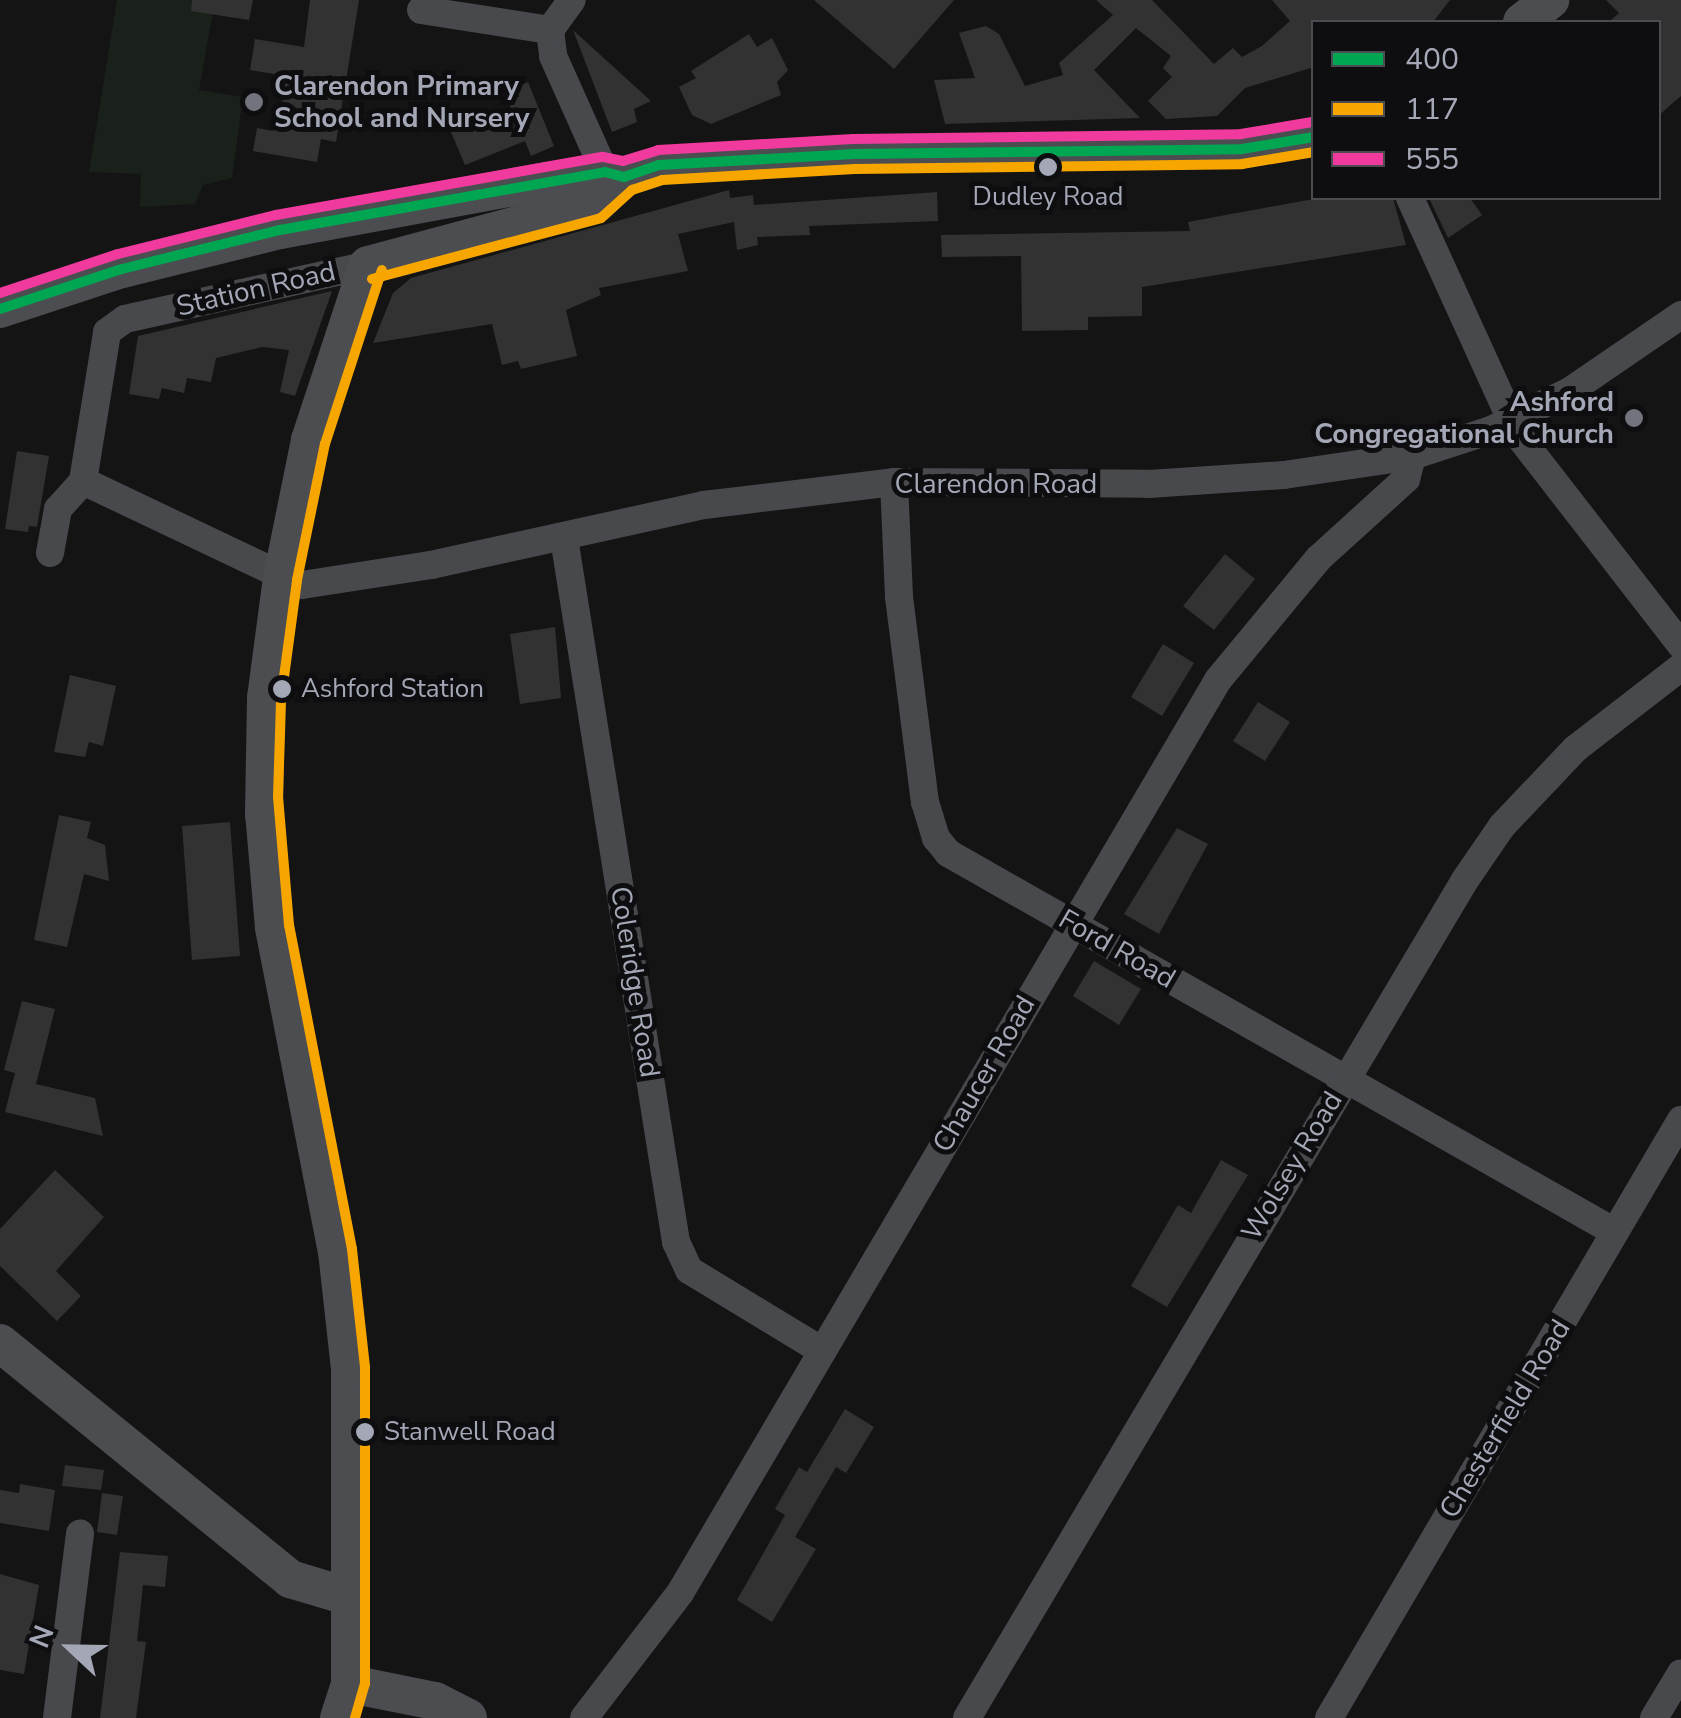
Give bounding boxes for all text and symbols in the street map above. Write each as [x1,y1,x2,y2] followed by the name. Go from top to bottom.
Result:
[1311,20,1661,200] legend
[1405,39,1459,80] text: 400
[274,69,529,135] place label: Clarendon Primary School and Nursery
[1405,89,1459,130] text: 117
[243,91,265,113] marker: Clarendon Primary School and Nursery
[1405,139,1459,180] text: 555
[1038,157,1058,177] marker: Dudley Road
[973,181,1123,213] place label: Dudley Road
[173,254,339,324] street label: Station Road
[1314,385,1614,451] place label: Ashford Congregational Church
[1623,407,1645,429] marker: Ashford Congregational Church
[895,467,1097,501] street label: Clarendon Road
[301,673,484,705] place label: Ashford Station
[272,679,292,699] marker: Ashford Station
[603,884,667,1080] street label: Coleridge Road
[1053,902,1181,996] street label: Ford Road
[926,990,1042,1158] street label: Chaucer Road
[1234,1085,1350,1247] street label: Wolsey Road
[1432,1314,1578,1524] street label: Chesterfield Road
[384,1416,556,1448] place label: Stanwell Road
[355,1422,375,1442] marker: Stanwell Road
[20,1598,120,1698] north arrow
[21,1620,64,1654] text: N

